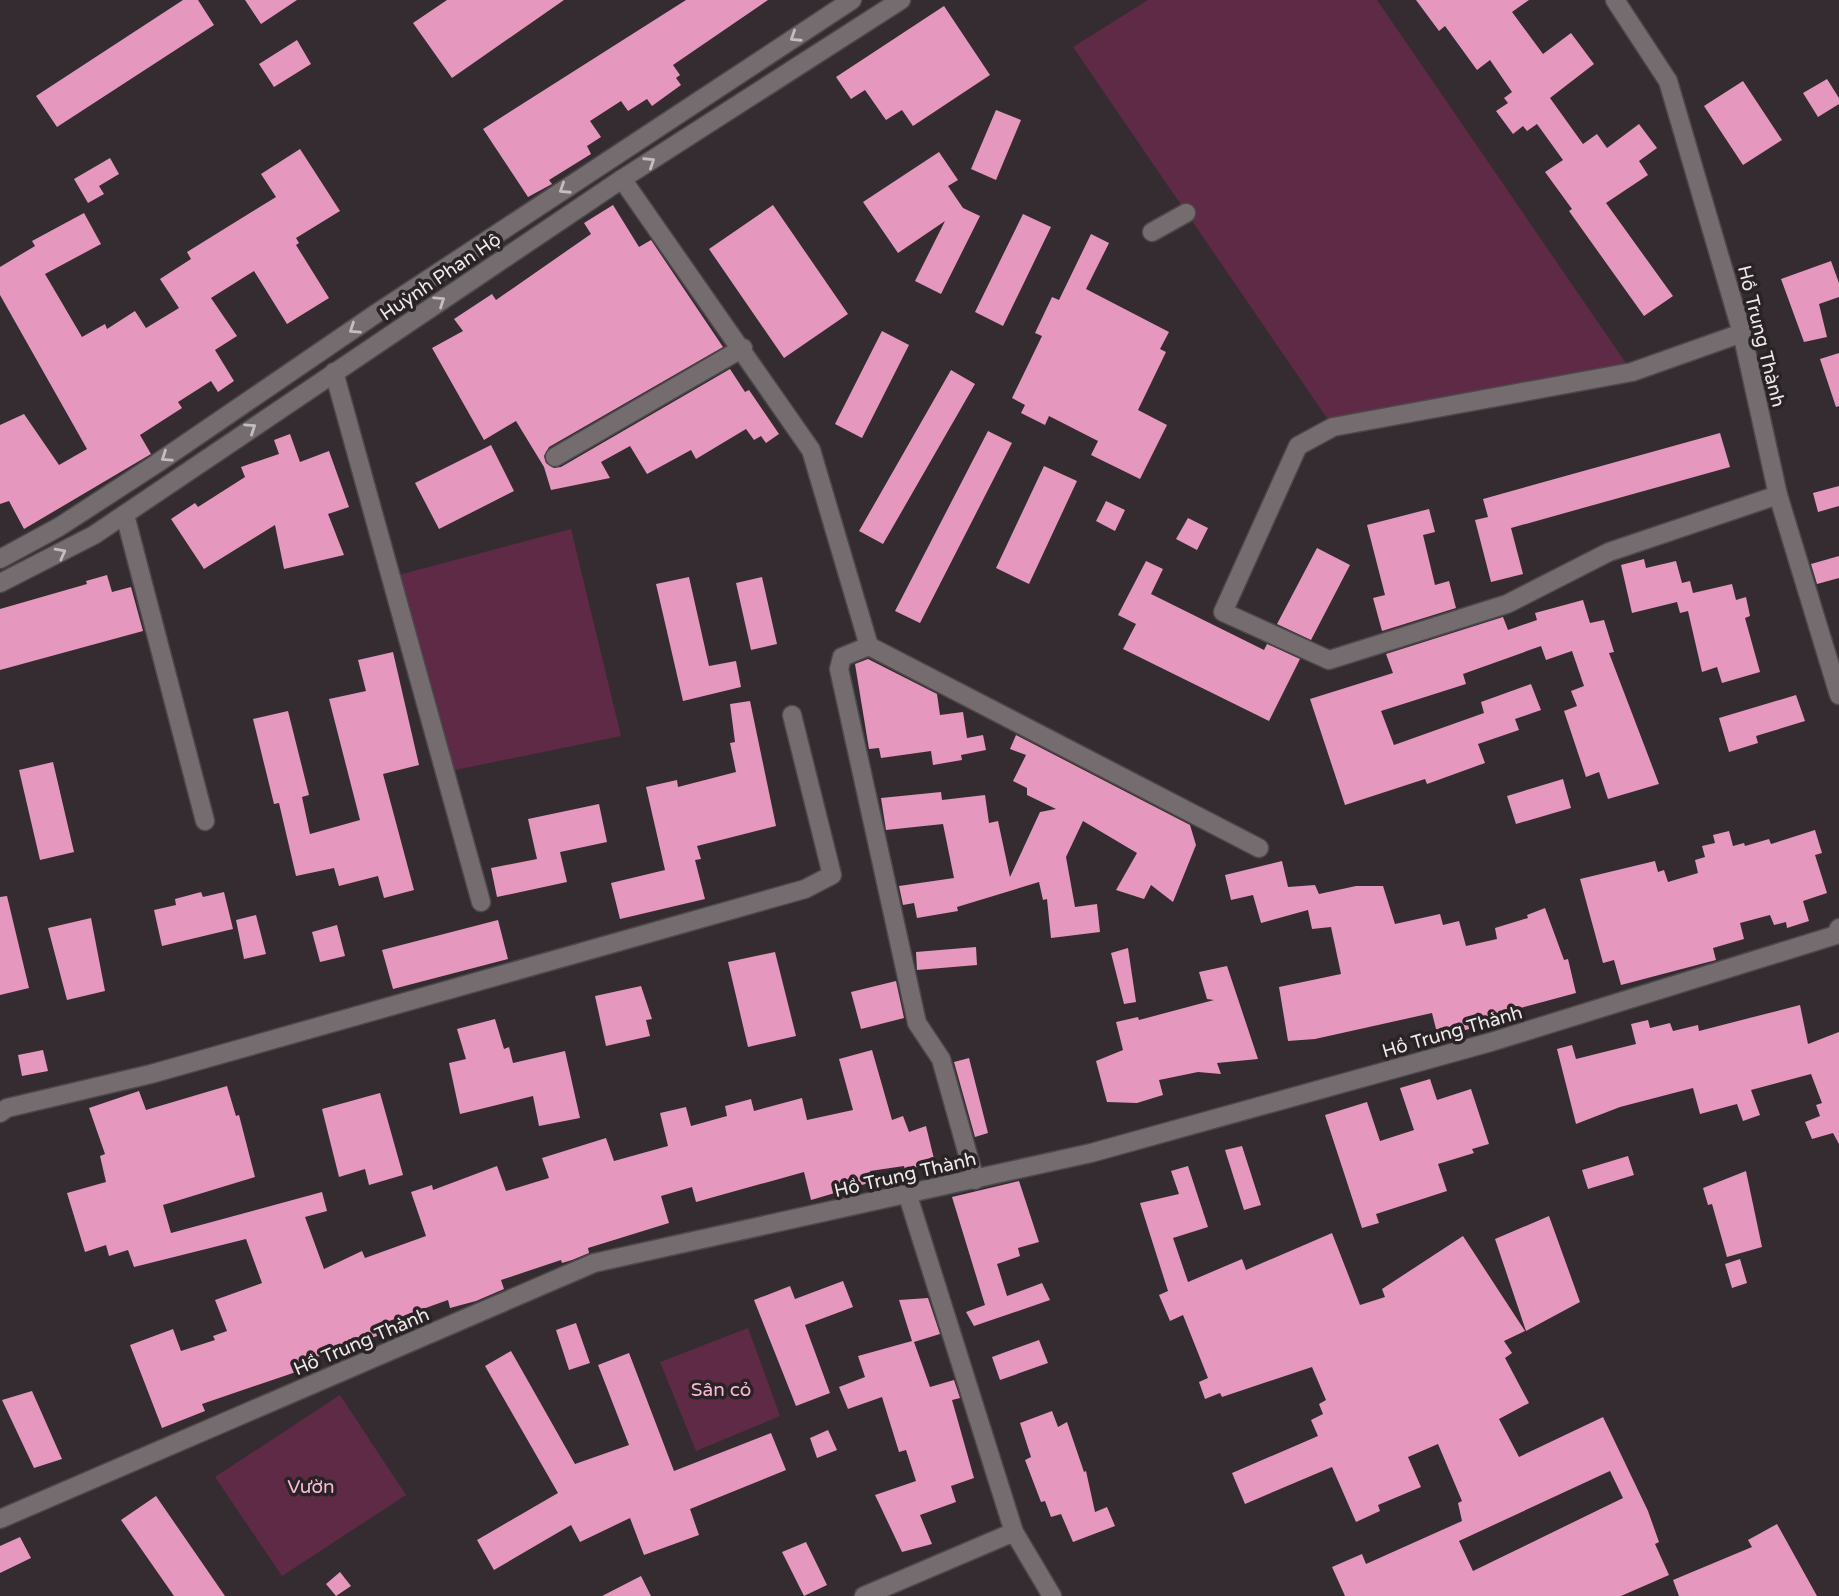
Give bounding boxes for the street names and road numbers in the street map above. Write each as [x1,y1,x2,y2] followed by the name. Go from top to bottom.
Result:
[376,228,505,325] street label: Huỳnh Phan Hộ
[1733,263,1789,409] street label: Hồ Trung Thành
[1379,1001,1525,1063] street label: Hồ Trung Thành
[832,1148,978,1202] street label: Hồ Trung Thành
[290,1303,433,1380] street label: Hồ Trung Thành

